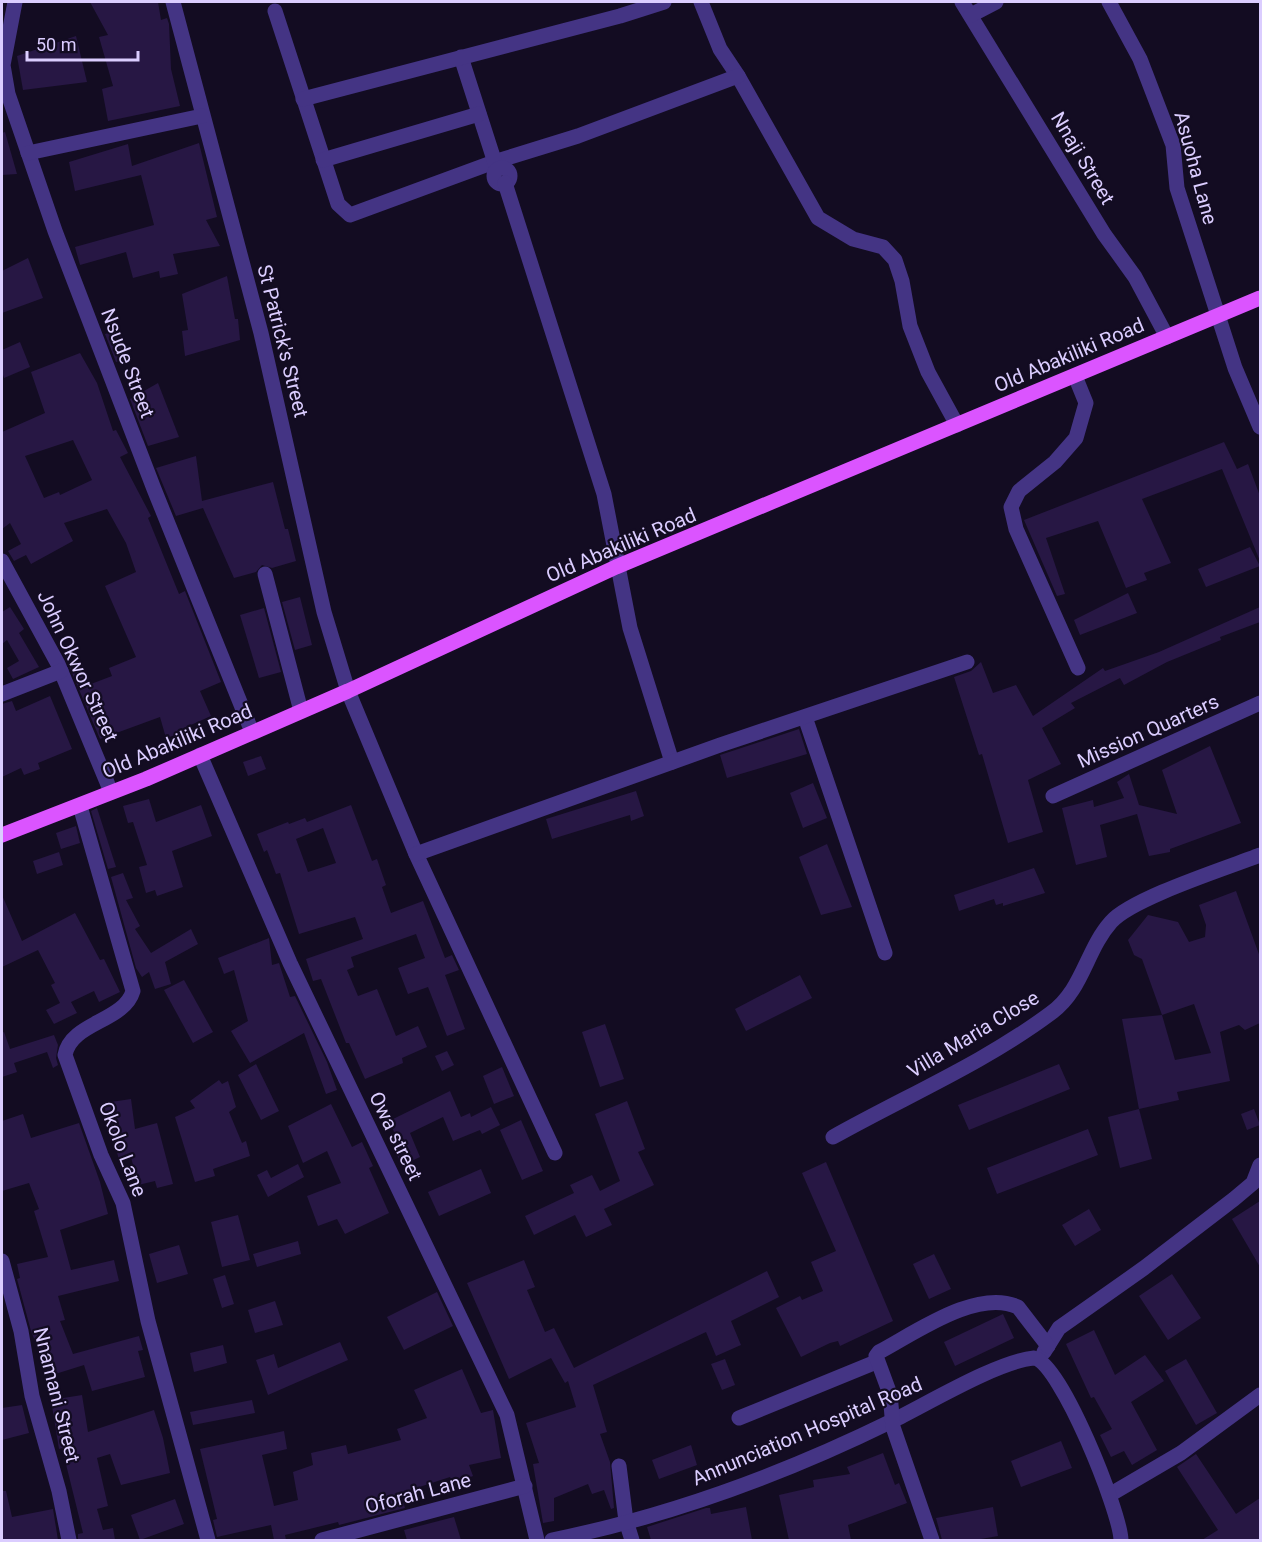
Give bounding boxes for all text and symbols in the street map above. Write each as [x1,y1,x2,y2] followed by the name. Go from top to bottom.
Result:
[27,24,138,62] scale bar
[36,34,76,55] text: 50 m
[1046,107,1120,209] street label: Nnaji Street
[1169,109,1223,227] street label: Asuoha Lane
[252,262,314,420] street label: St Patrick's Street
[96,305,160,421] street label: Nsude Street
[990,313,1148,397] street label: Old Abakiliki Road
[542,503,700,587] street label: Old Abakiliki Road
[32,586,124,746] street label: John Okwor Street
[1073,689,1223,773] street label: Mission Quarters
[98,699,256,783] street label: Old Abakiliki Road
[903,985,1043,1083] street label: Villa Maria Close
[364,1088,428,1184] street label: Owa street
[94,1098,152,1200] street label: Okolo Lane
[29,1325,85,1465] street label: Nnamani Street
[688,1372,926,1490] street label: Annunciation Hospital Road
[362,1467,474,1519] street label: Oforah Lane

